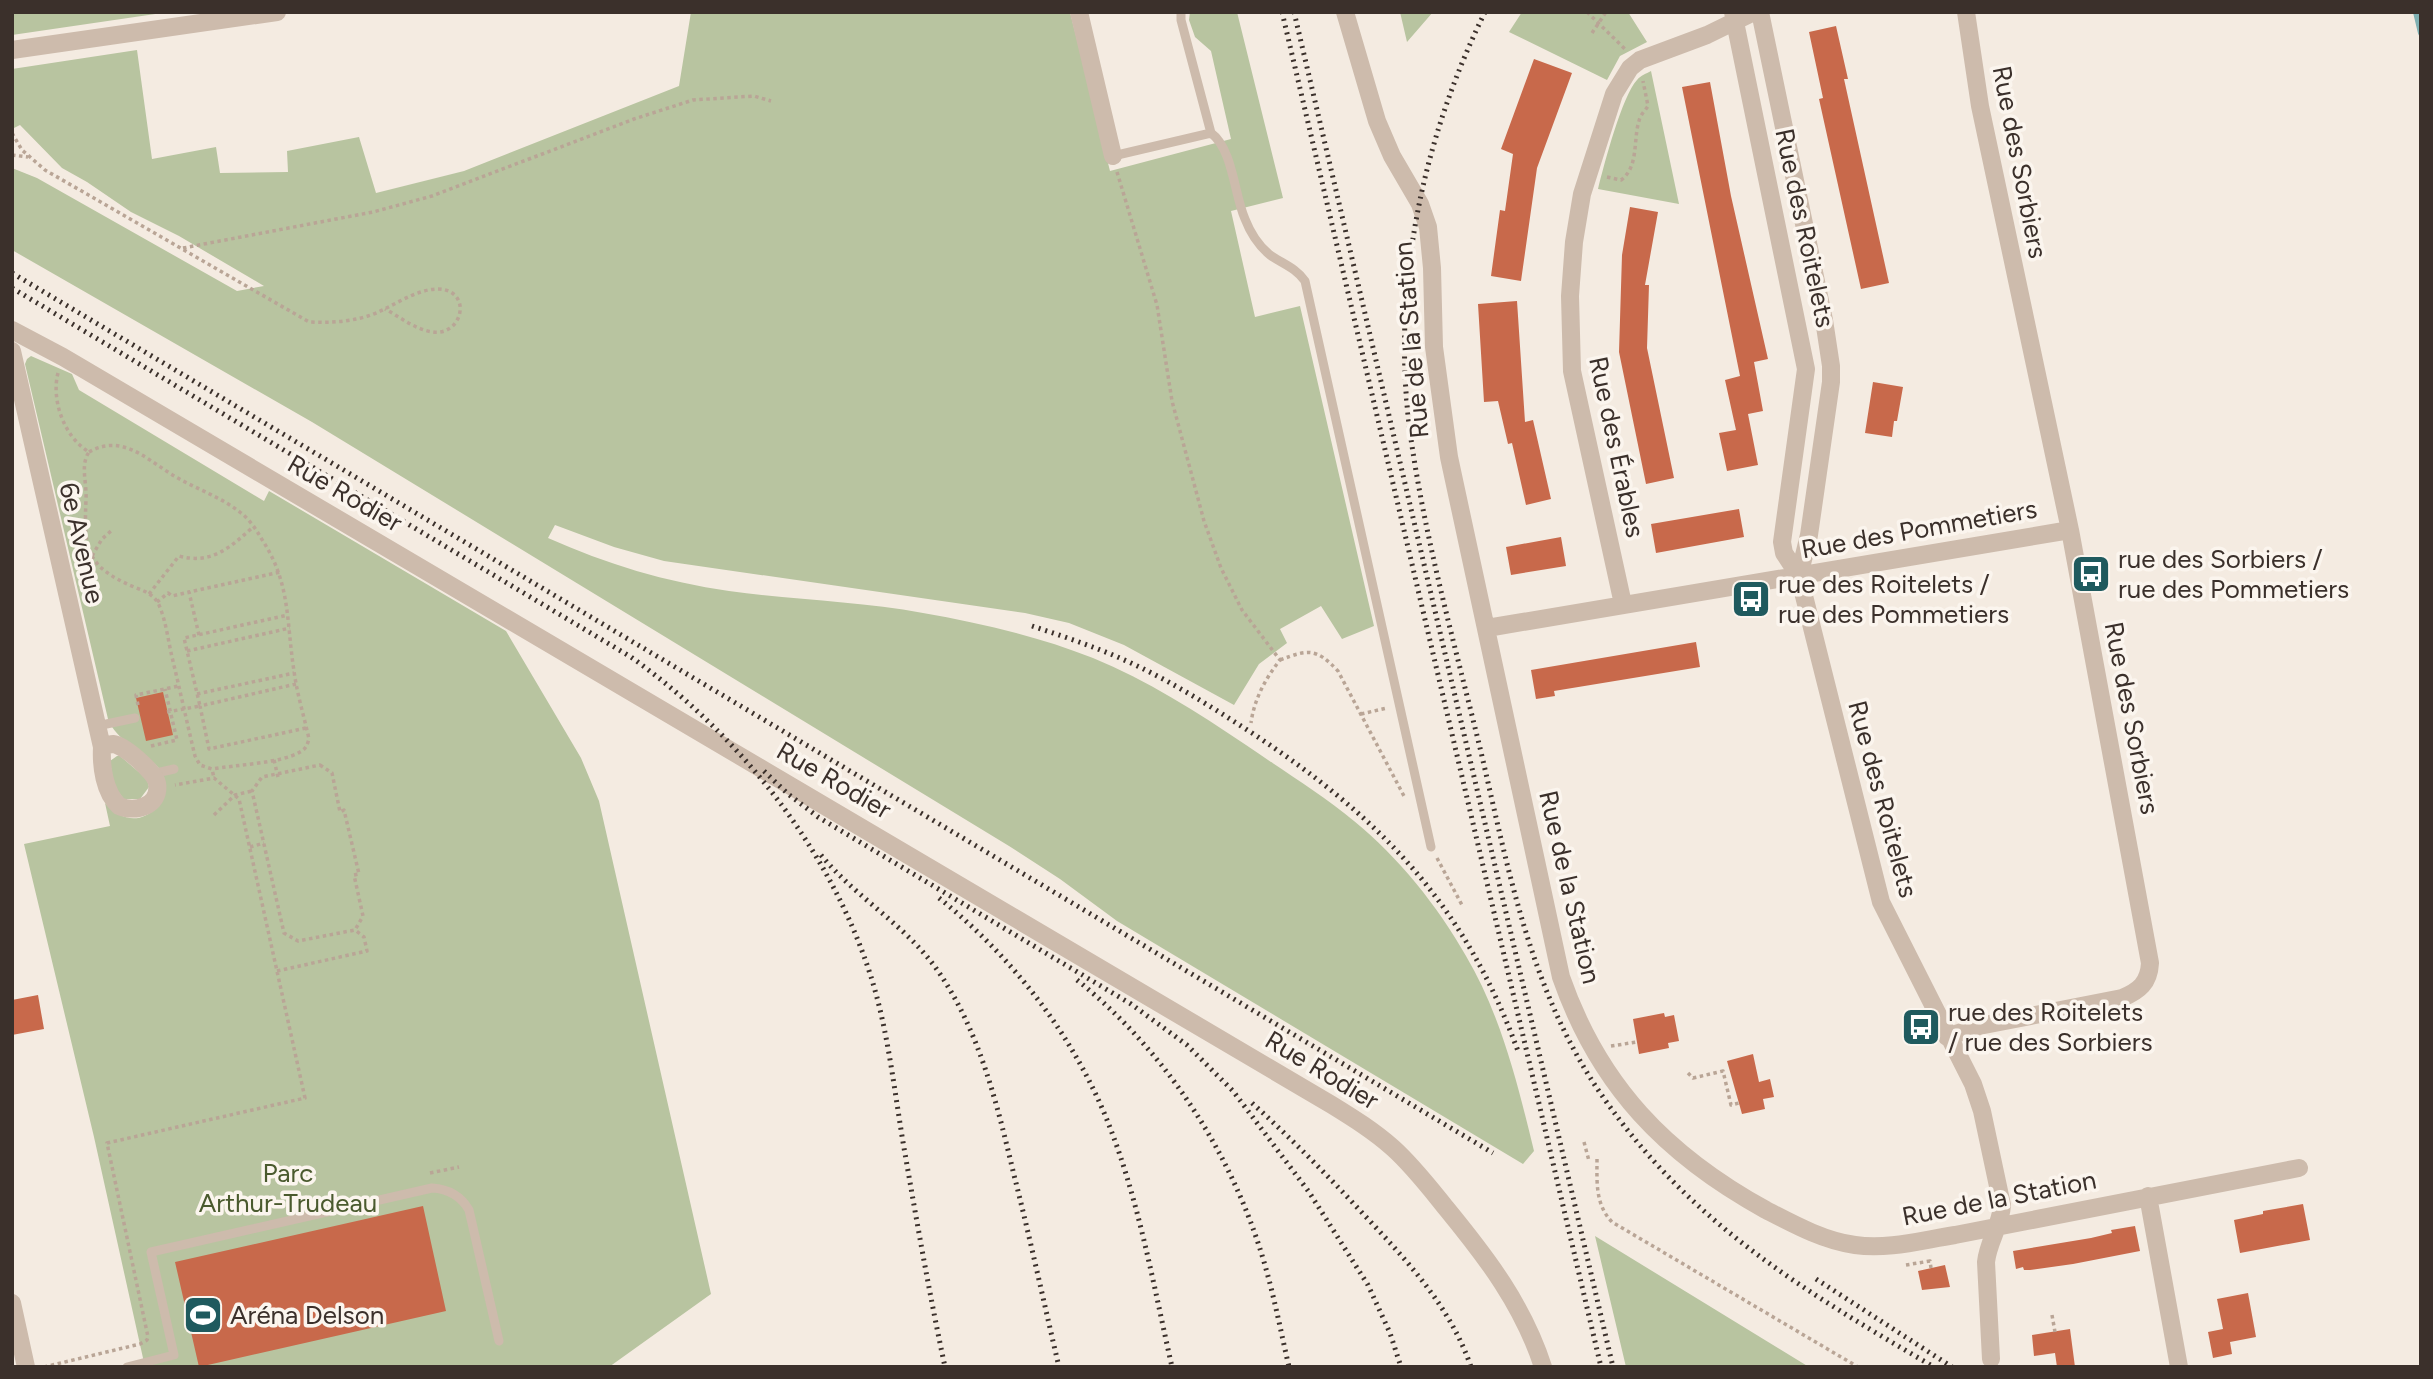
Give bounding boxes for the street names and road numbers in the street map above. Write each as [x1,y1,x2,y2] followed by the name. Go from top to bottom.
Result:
[1986,63,2054,261] street label: Rue des Sorbiers
[1768,126,1842,330] street label: Rue des Roitelets
[1386,240,1436,440] street label: Rue de la Station
[1582,354,1652,540] street label: Rue des Érables
[282,447,408,539] street label: Rue Rodier
[53,479,111,607] street label: 6e Avenue
[1799,493,2039,565] street label: Rue des Pommetiers
[2098,619,2166,817] street label: Rue des Sorbiers
[1841,697,1925,901] street label: Rue des Roitelets
[771,734,897,826] street label: Rue Rodier
[1532,787,1608,987] street label: Rue de la Station
[1259,1024,1385,1117] street label: Rue Rodier
[1899,1163,2099,1233] street label: Rue de la Station

